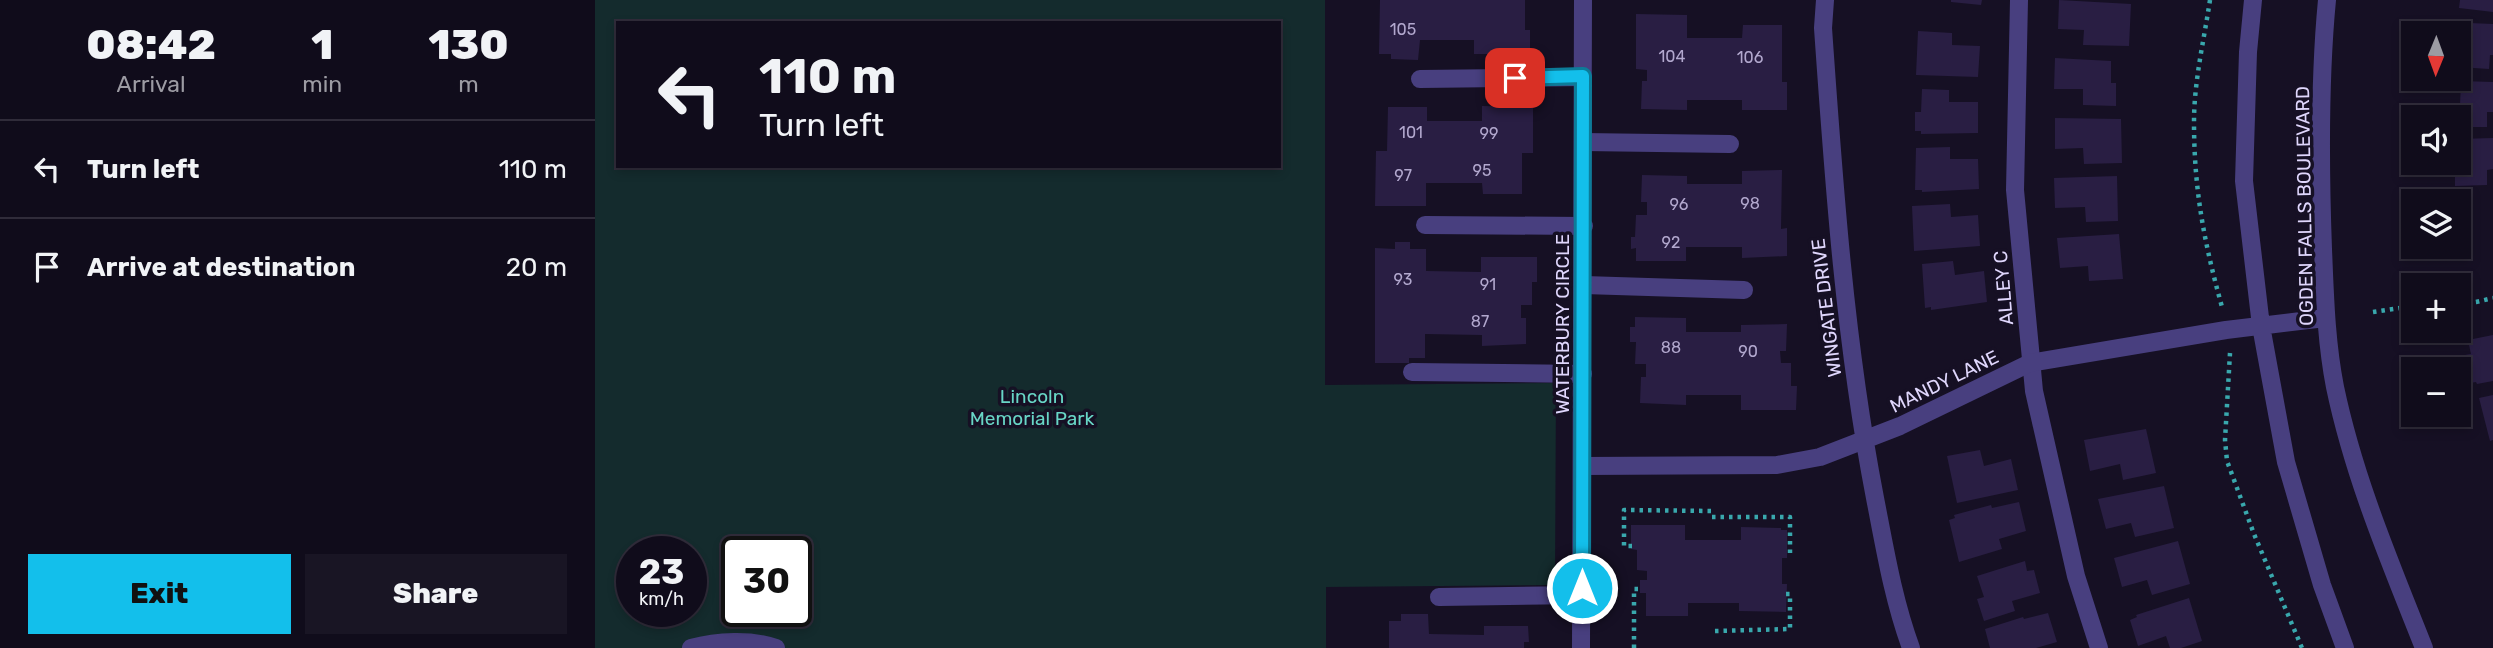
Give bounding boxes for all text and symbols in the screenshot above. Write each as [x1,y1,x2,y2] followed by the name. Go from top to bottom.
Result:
[86,20,216,70] text: 08:42
[311,20,333,70] text: 1
[428,20,509,70] text: 130
[1390,20,1416,39] house number: 105
[2401,21,2471,91] north arrow
[2401,21,2471,427] map controls
[759,47,896,105] text: 110 m
[1659,47,1686,66] house number: 104
[1485,48,1545,108] pin
[1737,48,1764,67] house number: 106
[644,49,735,140] icon: left
[1496,59,1534,97] icon: arrive
[117,70,186,98] text: Arrival
[302,70,342,98] text: min
[458,70,479,98] text: m
[2291,86,2318,326] street label: OGDEN FALLS BOULEVARD
[2401,105,2471,175] button: sound
[759,106,884,144] text: Turn left
[1399,123,1423,142] house number: 101
[1480,124,1498,143] house number: 99
[28,150,66,188] icon: left
[87,154,199,185] text: Turn left
[499,154,567,185] text: 110 m
[1473,161,1492,180] house number: 95
[1394,166,1412,185] house number: 97
[2401,189,2471,259] button: layers
[1740,194,1760,213] house number: 98
[1670,195,1689,214] house number: 96
[1662,233,1680,252] house number: 92
[1551,234,1574,414] street label: WATERBURY CIRCLE
[1807,237,1846,379] street label: WINGATE DRIVE
[28,248,66,286] icon: arrive
[1989,250,2018,326] street label: ALLEY C
[87,252,355,283] text: Arrive at destination
[506,252,567,283] text: 20 m
[1394,270,1412,289] house number: 93
[2401,273,2471,343] button: +
[1480,275,1496,294] house number: 91
[1471,312,1489,331] house number: 87
[1661,338,1681,357] house number: 88
[1738,342,1758,361] house number: 90
[1886,345,2002,418] street label: MANDY LANE
[2401,357,2471,427] button: −
[970,385,1095,430] park label: Lincoln Memorial Park
[721,536,812,627] speed limit sign: 30
[639,551,684,593] text: 23
[1545,551,1619,625] position arrow
[28,554,291,634] button: Exit
[305,554,567,634] button: Share
[639,588,684,610] text: km/h

